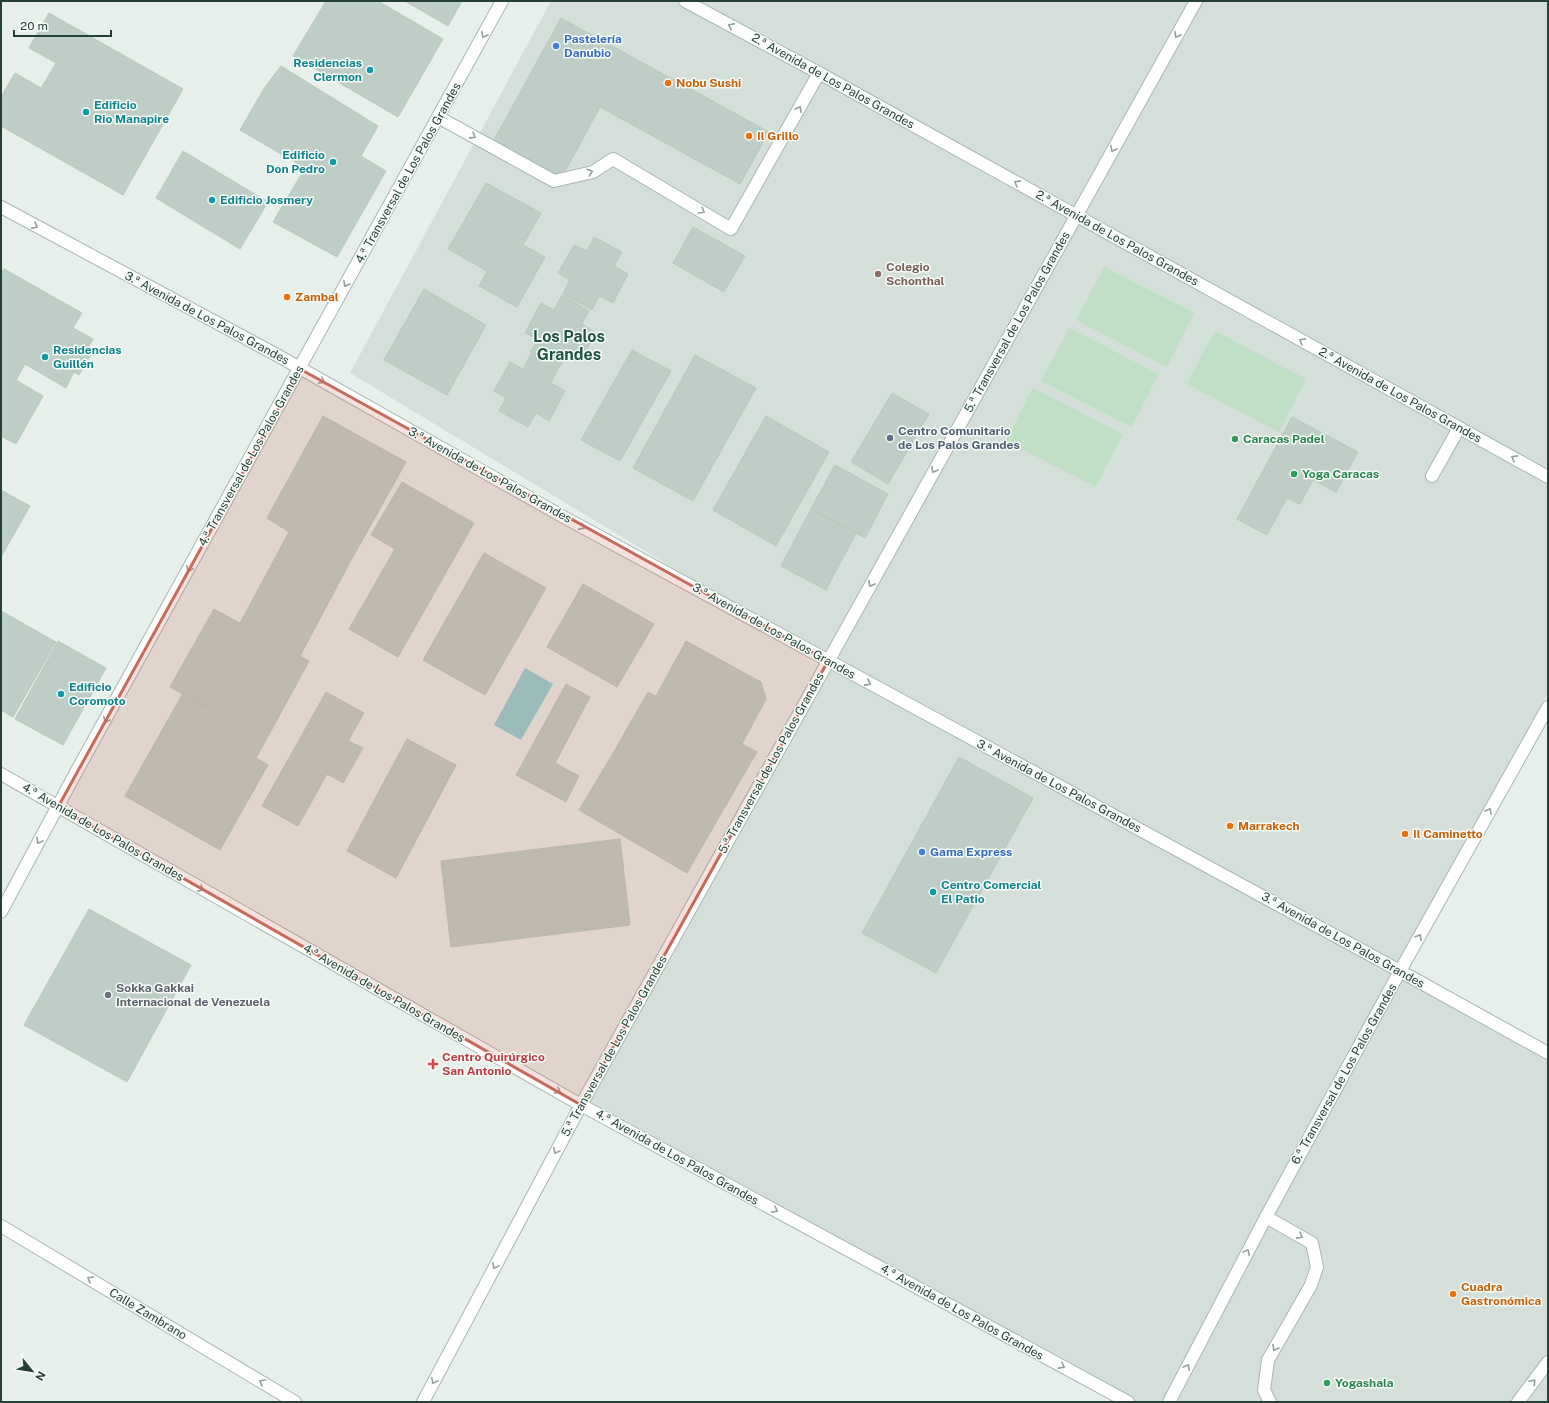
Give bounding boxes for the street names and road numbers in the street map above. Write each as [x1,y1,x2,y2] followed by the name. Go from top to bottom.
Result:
[749,30,917,132] street label: 2.ª Avenida de Los Palos Grandes
[352,80,464,266] street label: 4.ª Transversal de Los Palos Grandes
[1033,187,1201,289] street label: 2.ª Avenida de Los Palos Grandes
[961,229,1073,415] street label: 5.ª Transversal de Los Palos Grandes
[122,269,292,367] street label: 3.ª Avenida de Los Palos Grandes
[1316,344,1484,446] street label: 2.ª Avenida de Los Palos Grandes
[195,363,307,549] street label: 4.ª Transversal de Los Palos Grandes
[406,424,574,526] street label: 3.ª Avenida de Los Palos Grandes
[690,580,858,682] street label: 3.ª Avenida de Los Palos Grandes
[715,670,827,856] street label: 5.ª Transversal de Los Palos Grandes
[974,737,1144,835] street label: 3.ª Avenida de Los Palos Grandes
[20,780,186,884] street label: 4.ª Avenida de Los Palos Grandes
[1259,889,1427,991] street label: 3.ª Avenida de Los Palos Grandes
[301,941,467,1045] street label: 4.ª Avenida de Los Palos Grandes
[558,953,670,1139] street label: 5.ª Transversal de Los Palos Grandes
[1288,981,1400,1167] street label: 6.ª Transversal de Los Palos Grandes
[593,1106,761,1208] street label: 4.ª Avenida de Los Palos Grandes
[878,1261,1046,1363] street label: 4.ª Avenida de Los Palos Grandes
[107,1285,189,1343] street label: Calle Zambrano

